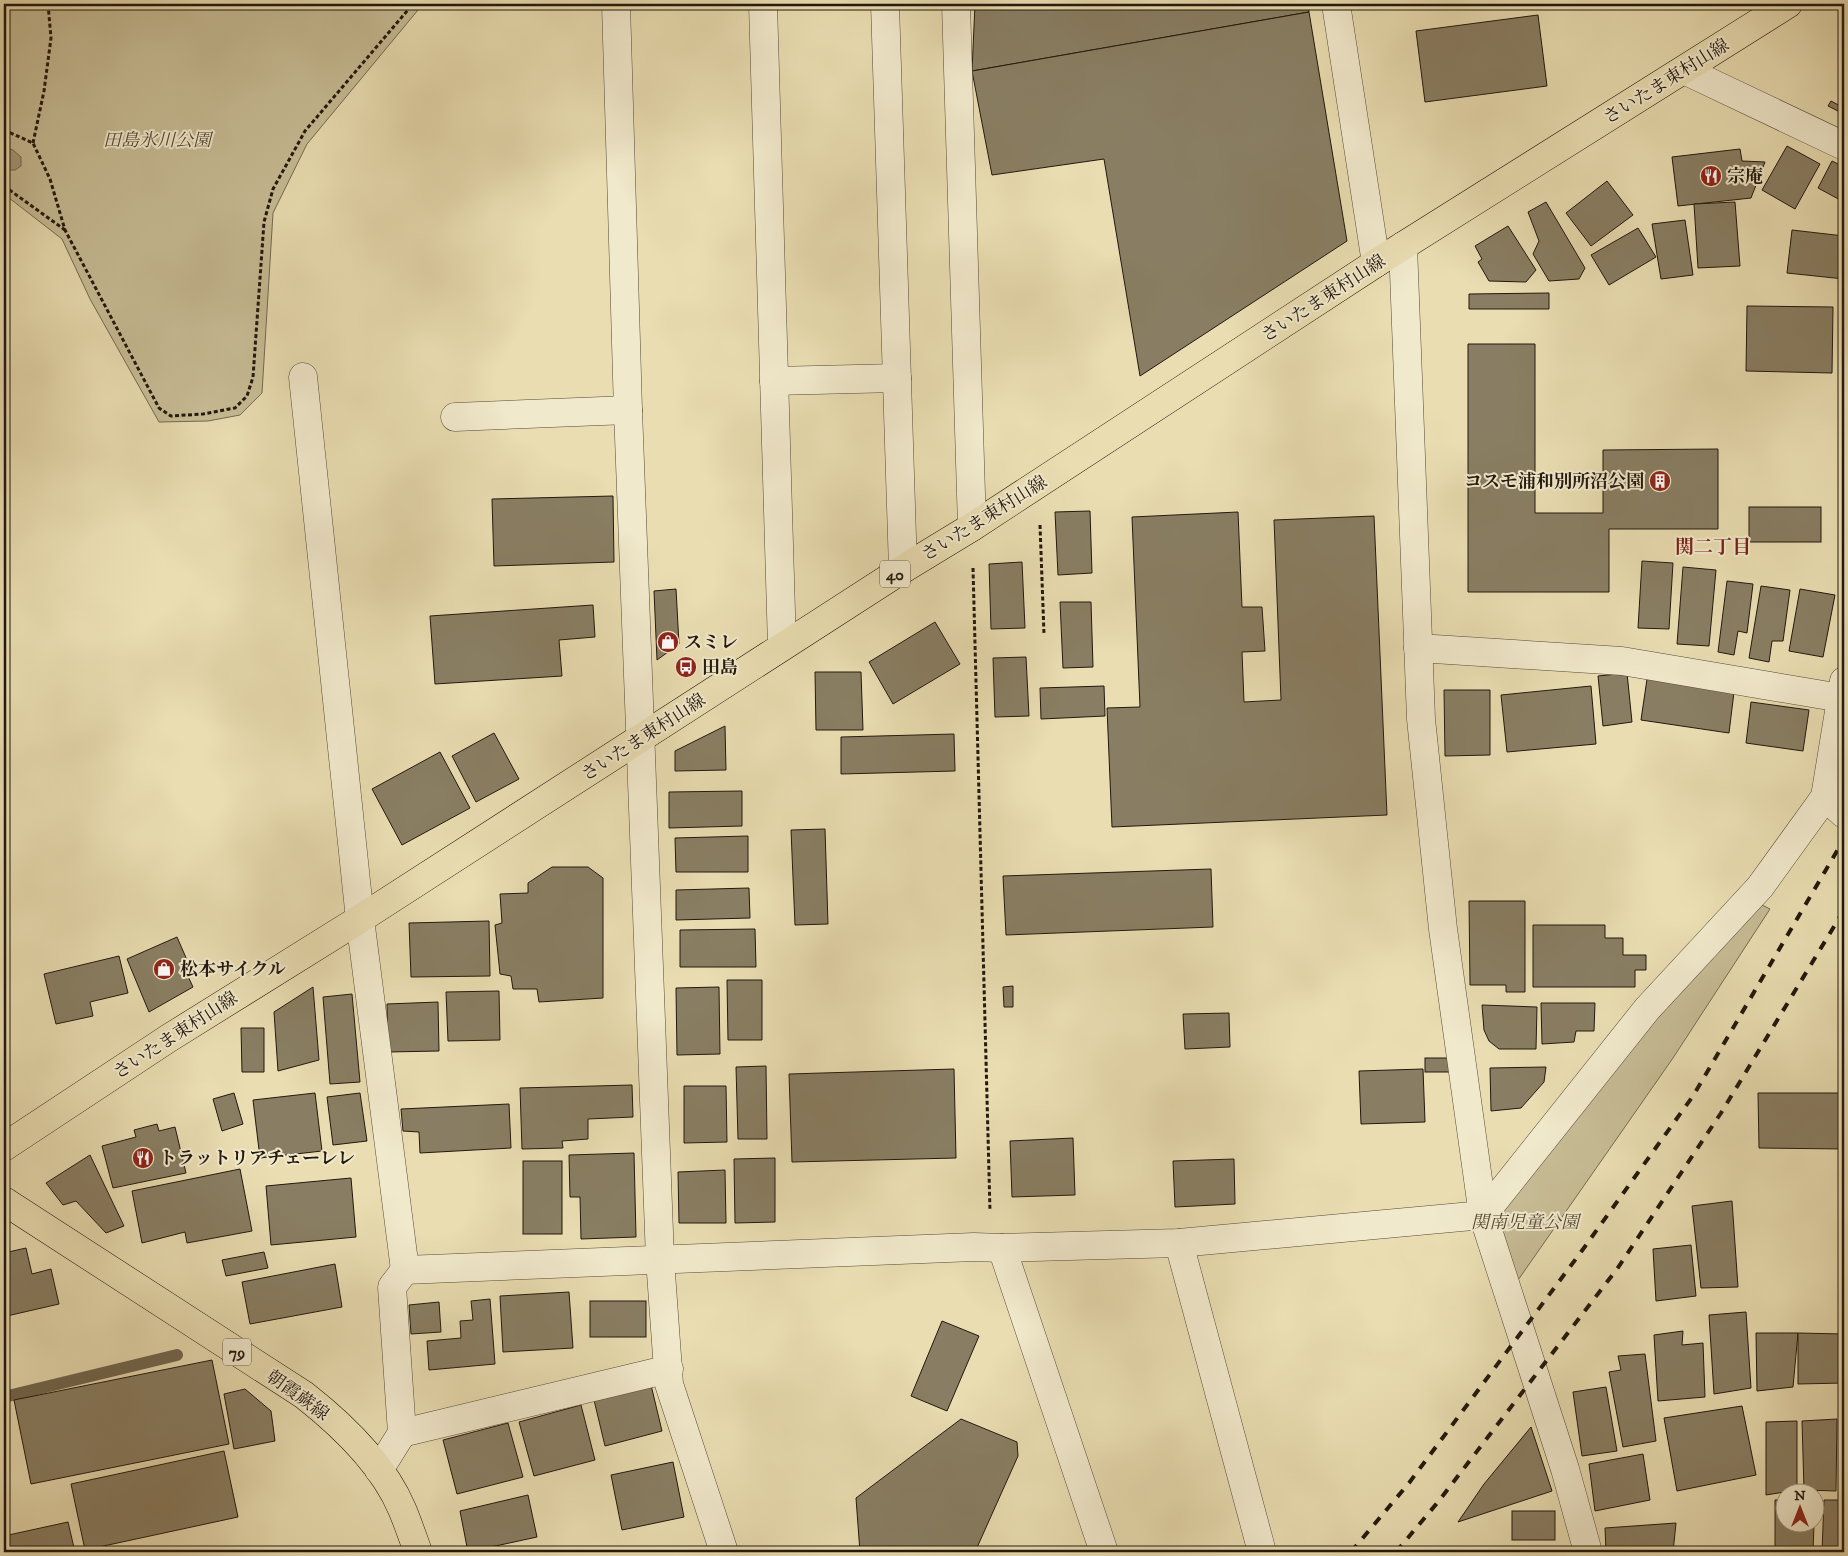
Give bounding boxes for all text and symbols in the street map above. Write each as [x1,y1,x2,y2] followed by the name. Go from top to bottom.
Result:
[1600,34,1733,129] street label: さいたま東村山線
[103,130,214,152] park label: 田島氷川公園
[1699,164,1723,188] restaurant icon: 宗庵
[1727,166,1763,188] place label: 宗庵
[1257,250,1390,347] street label: さいたま東村山線
[1648,469,1672,493] building icon: コスモ浦和別所沼公園
[918,471,1051,566] street label: さいたま東村山線
[1464,471,1644,493] place label: コスモ浦和別所沼公園
[1675,536,1751,559] district label: 関二丁目
[880,560,910,588] road number: 40
[656,630,680,654] shop icon: スミレ
[684,632,738,654] place label: スミレ
[674,655,698,679] bus stop icon: 田島
[702,657,738,679] place label: 田島
[577,689,710,786] street label: さいたま東村山線
[152,957,176,981] shop icon: 松本サイクル
[180,959,286,981] place label: 松本サイクル
[109,987,242,1084] street label: さいたま東村山線
[131,1146,155,1170] restaurant icon: トラットリアチェーレレ
[159,1148,355,1170] place label: トラットリアチェーレレ
[1471,1212,1582,1234] park label: 関南児童公園
[223,1338,251,1365] road number: 79
[262,1366,333,1426] street label: 朝霞蕨線
[1776,1484,1826,1534] north arrow
[1794,1487,1806,1505] text: N

